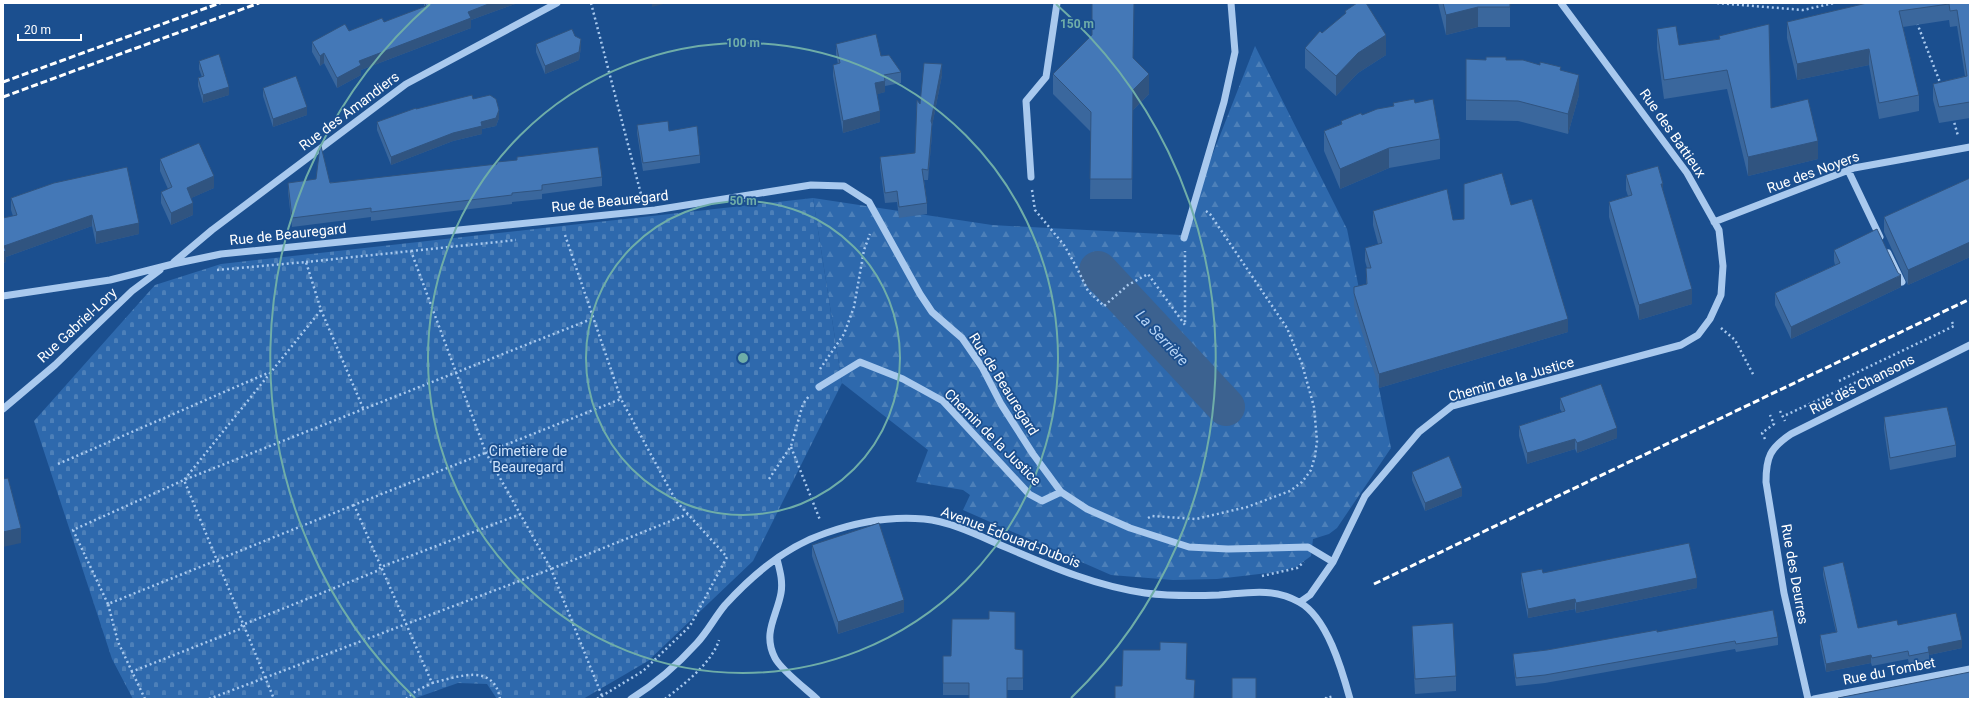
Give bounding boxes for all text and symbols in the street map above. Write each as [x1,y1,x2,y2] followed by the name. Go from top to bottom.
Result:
[18,16,81,42] scale bar
[1060,17,1094,31] text: 150 m
[24,23,51,37] text: 20 m
[726,36,760,50] text: 100 m
[296,68,402,154] street label: Rue des Amandiers
[1637,86,1709,180] street label: Rue des Battieux
[1765,148,1861,196] street label: Rue des Noyers
[551,187,669,215] street label: Rue de Beauregard
[729,194,757,208] text: 50 m
[229,220,347,248] street label: Rue de Beauregard
[34,284,120,366] street label: Rue Gabriel-Lory
[1132,306,1192,370] water label: La Serrière
[966,330,1042,438] street label: Rue de Beauregard
[736,351,750,365] centre of rings
[1807,351,1917,417] street label: Rue des Chansons
[1446,353,1576,405] street label: Chemin de la Justice
[941,385,1045,489] street label: Chemin de la Justice
[489,443,567,475] park label: Cimetière de Beauregard
[939,502,1083,571] street label: Avenue Édouard-Dubois
[1778,523,1812,625] street label: Rue des Deurres
[1841,654,1937,688] street label: Rue du Tombet

